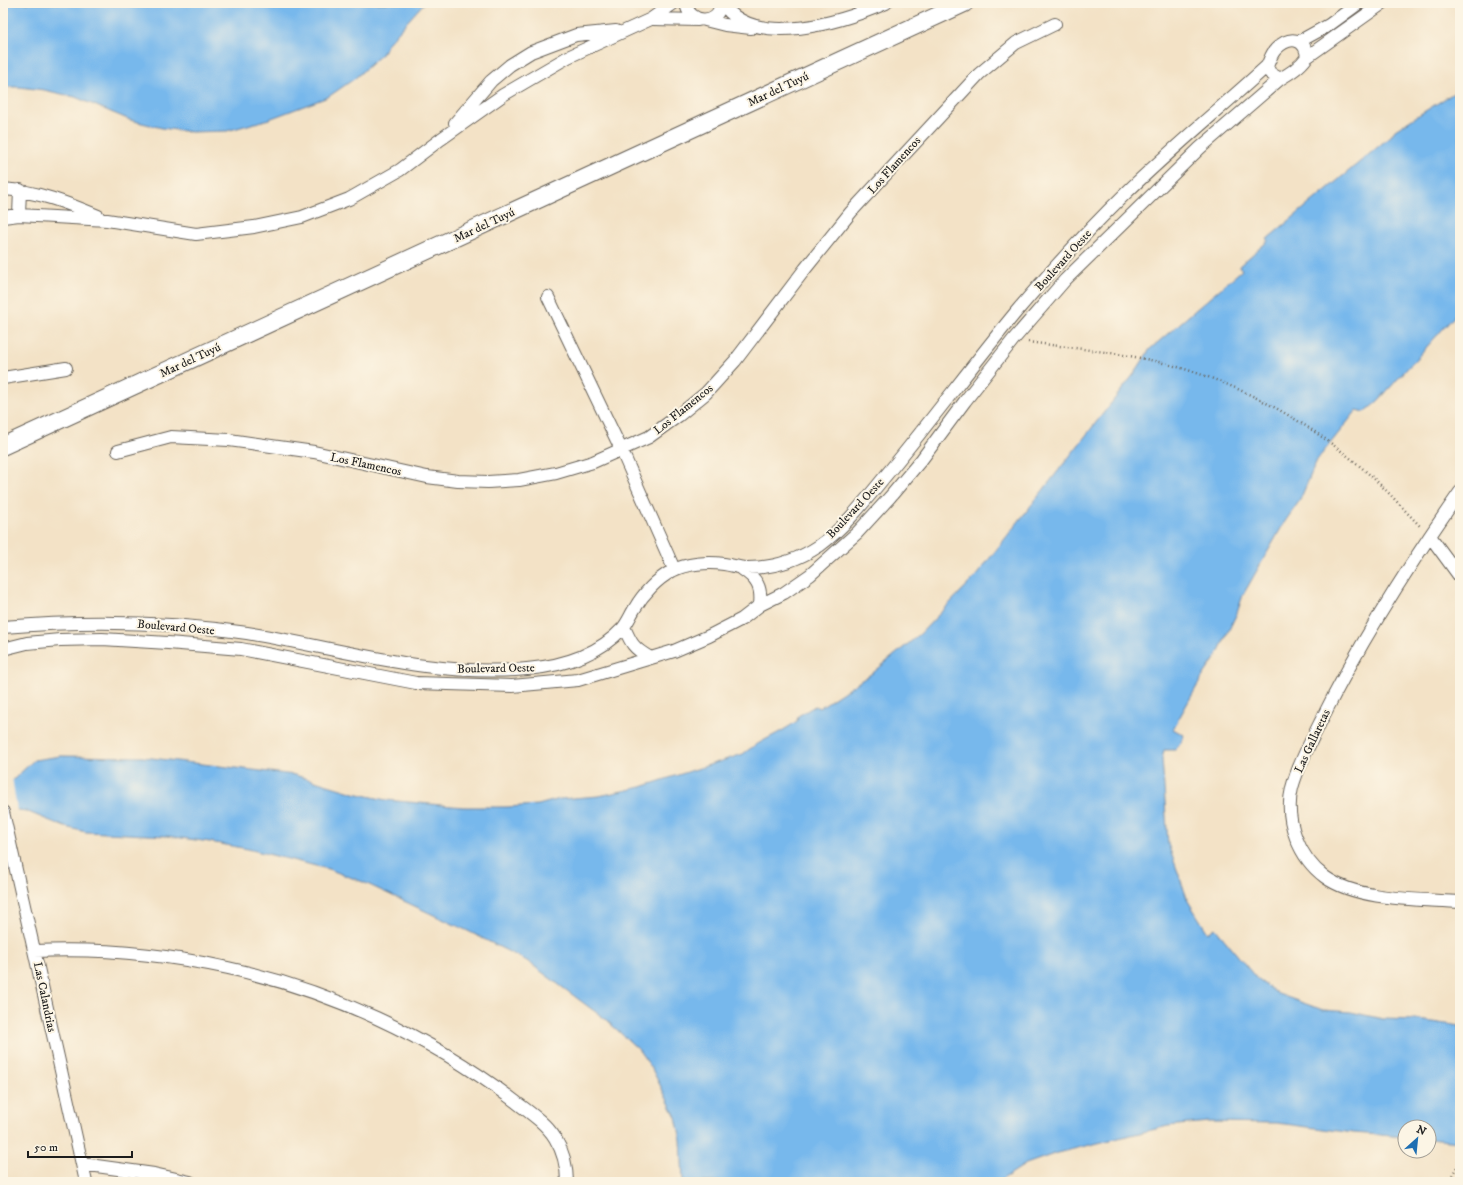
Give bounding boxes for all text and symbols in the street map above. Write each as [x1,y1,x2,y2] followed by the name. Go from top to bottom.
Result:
[745,69,811,110] street label: Mar del Tuyú
[865,133,924,197] street label: Los Flamencos
[451,205,517,246] street label: Mar del Tuyú
[1032,227,1095,294] street label: Boulevard Oeste
[157,340,223,381] street label: Mar del Tuyú
[650,381,716,438] street label: Los Flamencos
[329,450,403,479] street label: Los Flamencos
[823,475,887,542] street label: Boulevard Oeste
[137,617,215,638] street label: Boulevard Oeste
[457,660,535,677] street label: Boulevard Oeste
[1291,707,1334,775] street label: Las Gallaretas
[30,961,59,1033] street label: Las Calandrias
[1397,1119,1437,1159] north arrow
[1414,1123,1428,1139] text: N
[28,1133,132,1159] scale bar
[34,1140,58,1155] text: 50 m

